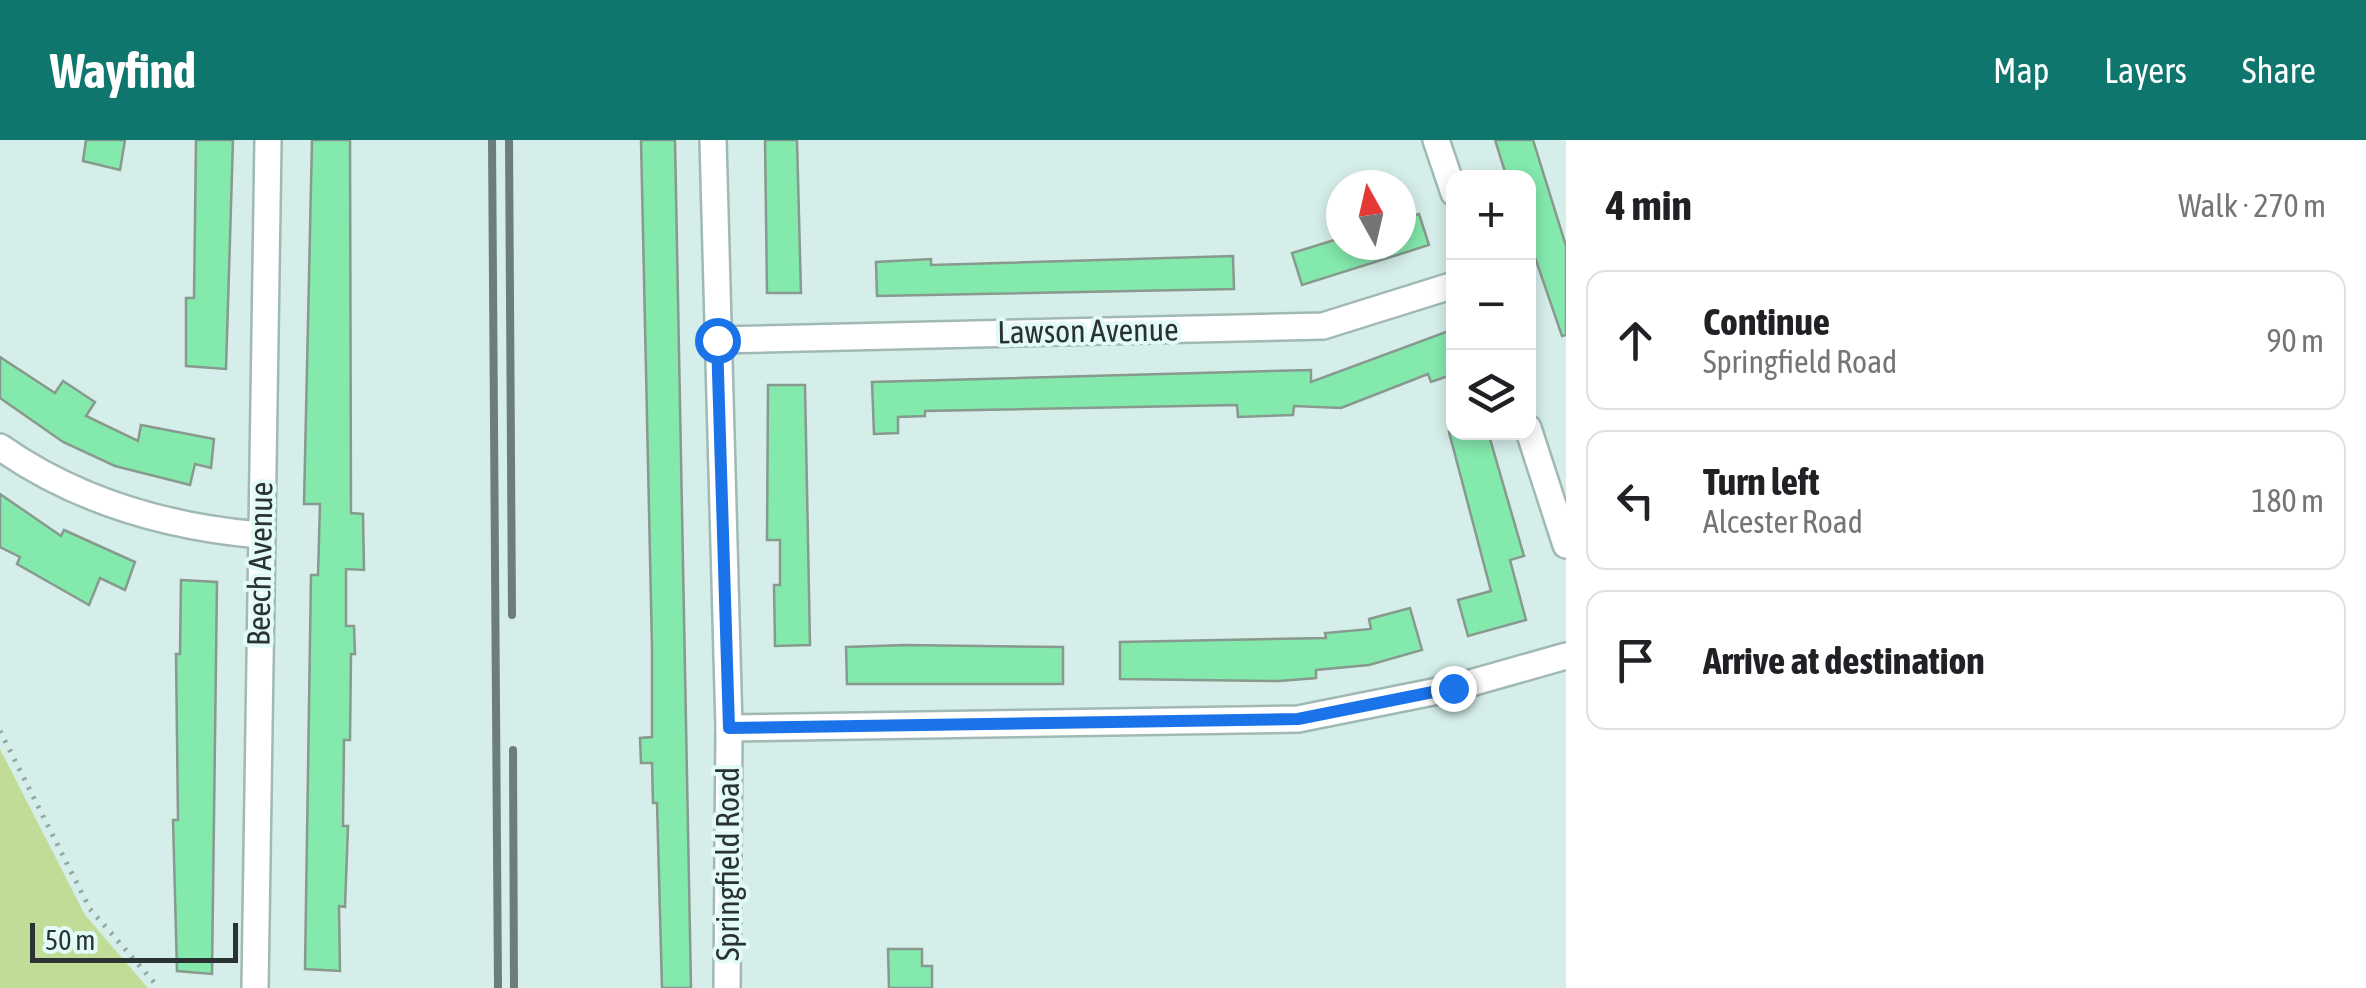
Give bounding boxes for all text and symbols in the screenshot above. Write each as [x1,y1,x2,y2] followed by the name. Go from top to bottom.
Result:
[50,43,196,98] text: Wayfind
[1993,50,2049,90] text: Map
[2104,50,2187,90] text: Layers
[2242,50,2316,90] text: Share
[1326,170,1416,260] north arrow
[1446,170,1536,440] map controls
[1446,170,1536,260] button: +
[1606,181,1692,229] text: 4 min
[2178,187,2326,224] text: Walk · 270 m
[1446,260,1536,350] button: −
[1703,300,1830,343] text: Continue
[997,310,1179,351] street label: Lawson Avenue
[1608,313,1663,368] icon: ahead
[695,318,741,364] route start
[2266,322,2324,359] text: 90 m
[1703,343,1897,380] text: Springfield Road
[1446,350,1536,440] button: layers
[1703,460,1819,503] text: Turn left
[1608,473,1663,528] icon: left
[240,482,279,646] street label: Beech Avenue
[2251,482,2324,519] text: 180 m
[1703,503,1863,540] text: Alcester Road
[1608,633,1663,688] icon: arrive
[1703,639,1985,682] text: Arrive at destination
[1431,666,1477,712] route end
[709,767,746,961] street label: Springfield Road
[30,918,238,962] scale bar
[45,924,95,956] text: 50 m

